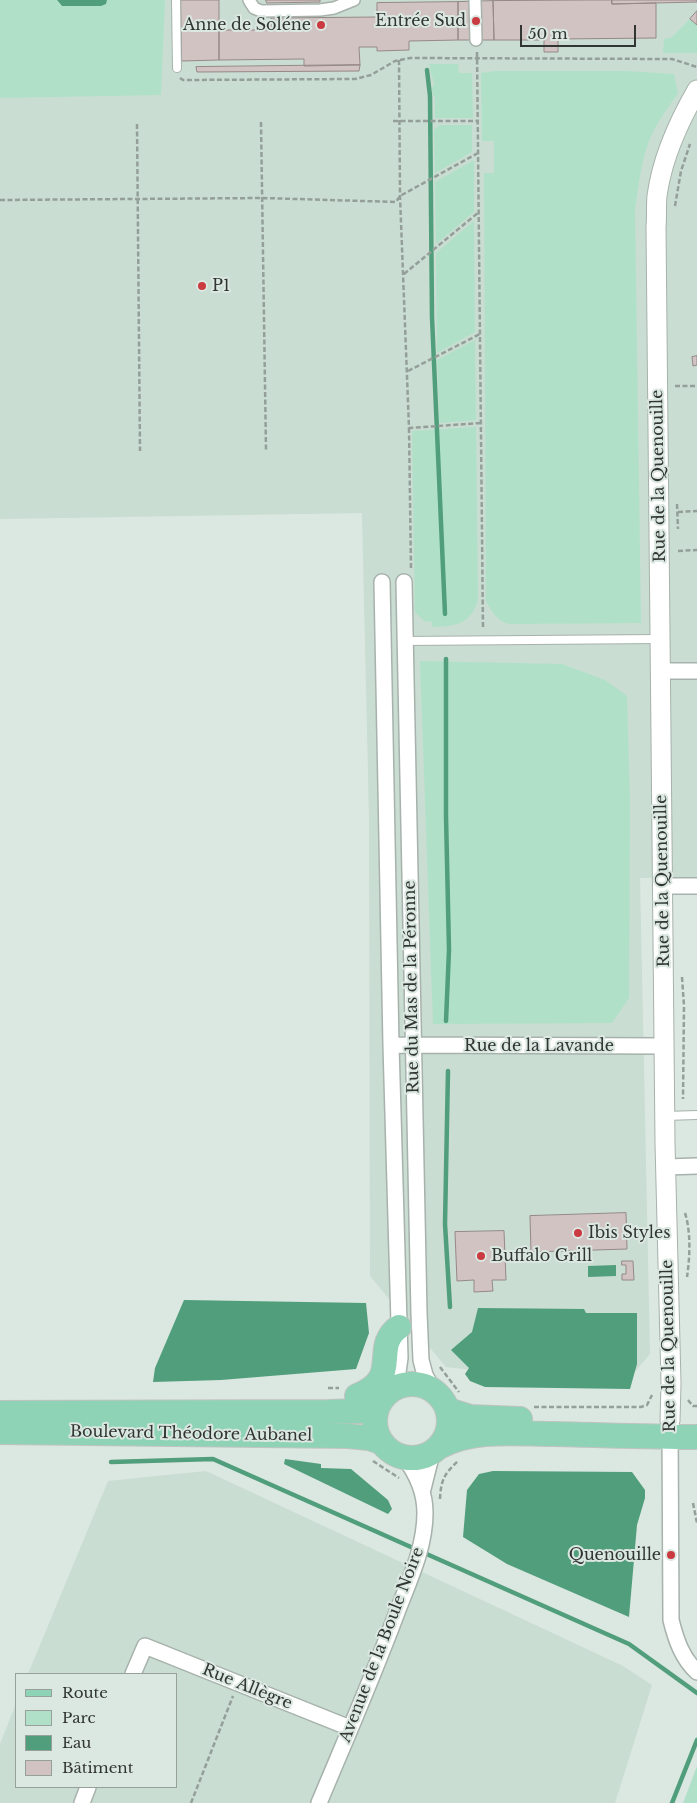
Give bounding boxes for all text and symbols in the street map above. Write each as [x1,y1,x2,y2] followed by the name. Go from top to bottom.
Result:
[375,11,466,31] place label: Entrée Sud
[183,15,311,35] place label: Anne de Soléne
[470,15,482,27] marker: Entrée Sud
[522,15,638,47] scale bar
[315,19,327,31] marker: Anne de Soléne
[528,24,568,43] text: 50 m
[212,276,230,296] place label: P1
[196,280,208,292] marker: P1
[648,390,670,562] street label: Rue de la Quenouille
[652,795,674,967] street label: Rue de la Quenouille
[401,880,423,1094] street label: Rue du Mas de la Péronne
[464,1036,614,1056] street label: Rue de la Lavande
[588,1223,670,1243] place label: Ibis Styles
[572,1227,584,1239] marker: Ibis Styles
[491,1246,592,1266] place label: Buffalo Grill
[475,1250,487,1262] marker: Buffalo Grill
[658,1260,680,1432] street label: Rue de la Quenouille
[70,1422,312,1446] street label: Boulevard Théodore Aubanel
[336,1545,428,1745] street label: Avenue de la Boule Noire
[569,1545,661,1565] place label: Quenouille
[665,1549,677,1561] marker: Quenouille
[199,1660,295,1714] street label: Rue Allègre
[15,1673,178,1788] legend
[62,1683,108,1702] text: Route
[62,1708,95,1727] text: Parc
[62,1733,91,1752] text: Eau
[62,1758,133,1777] text: Bâtiment

